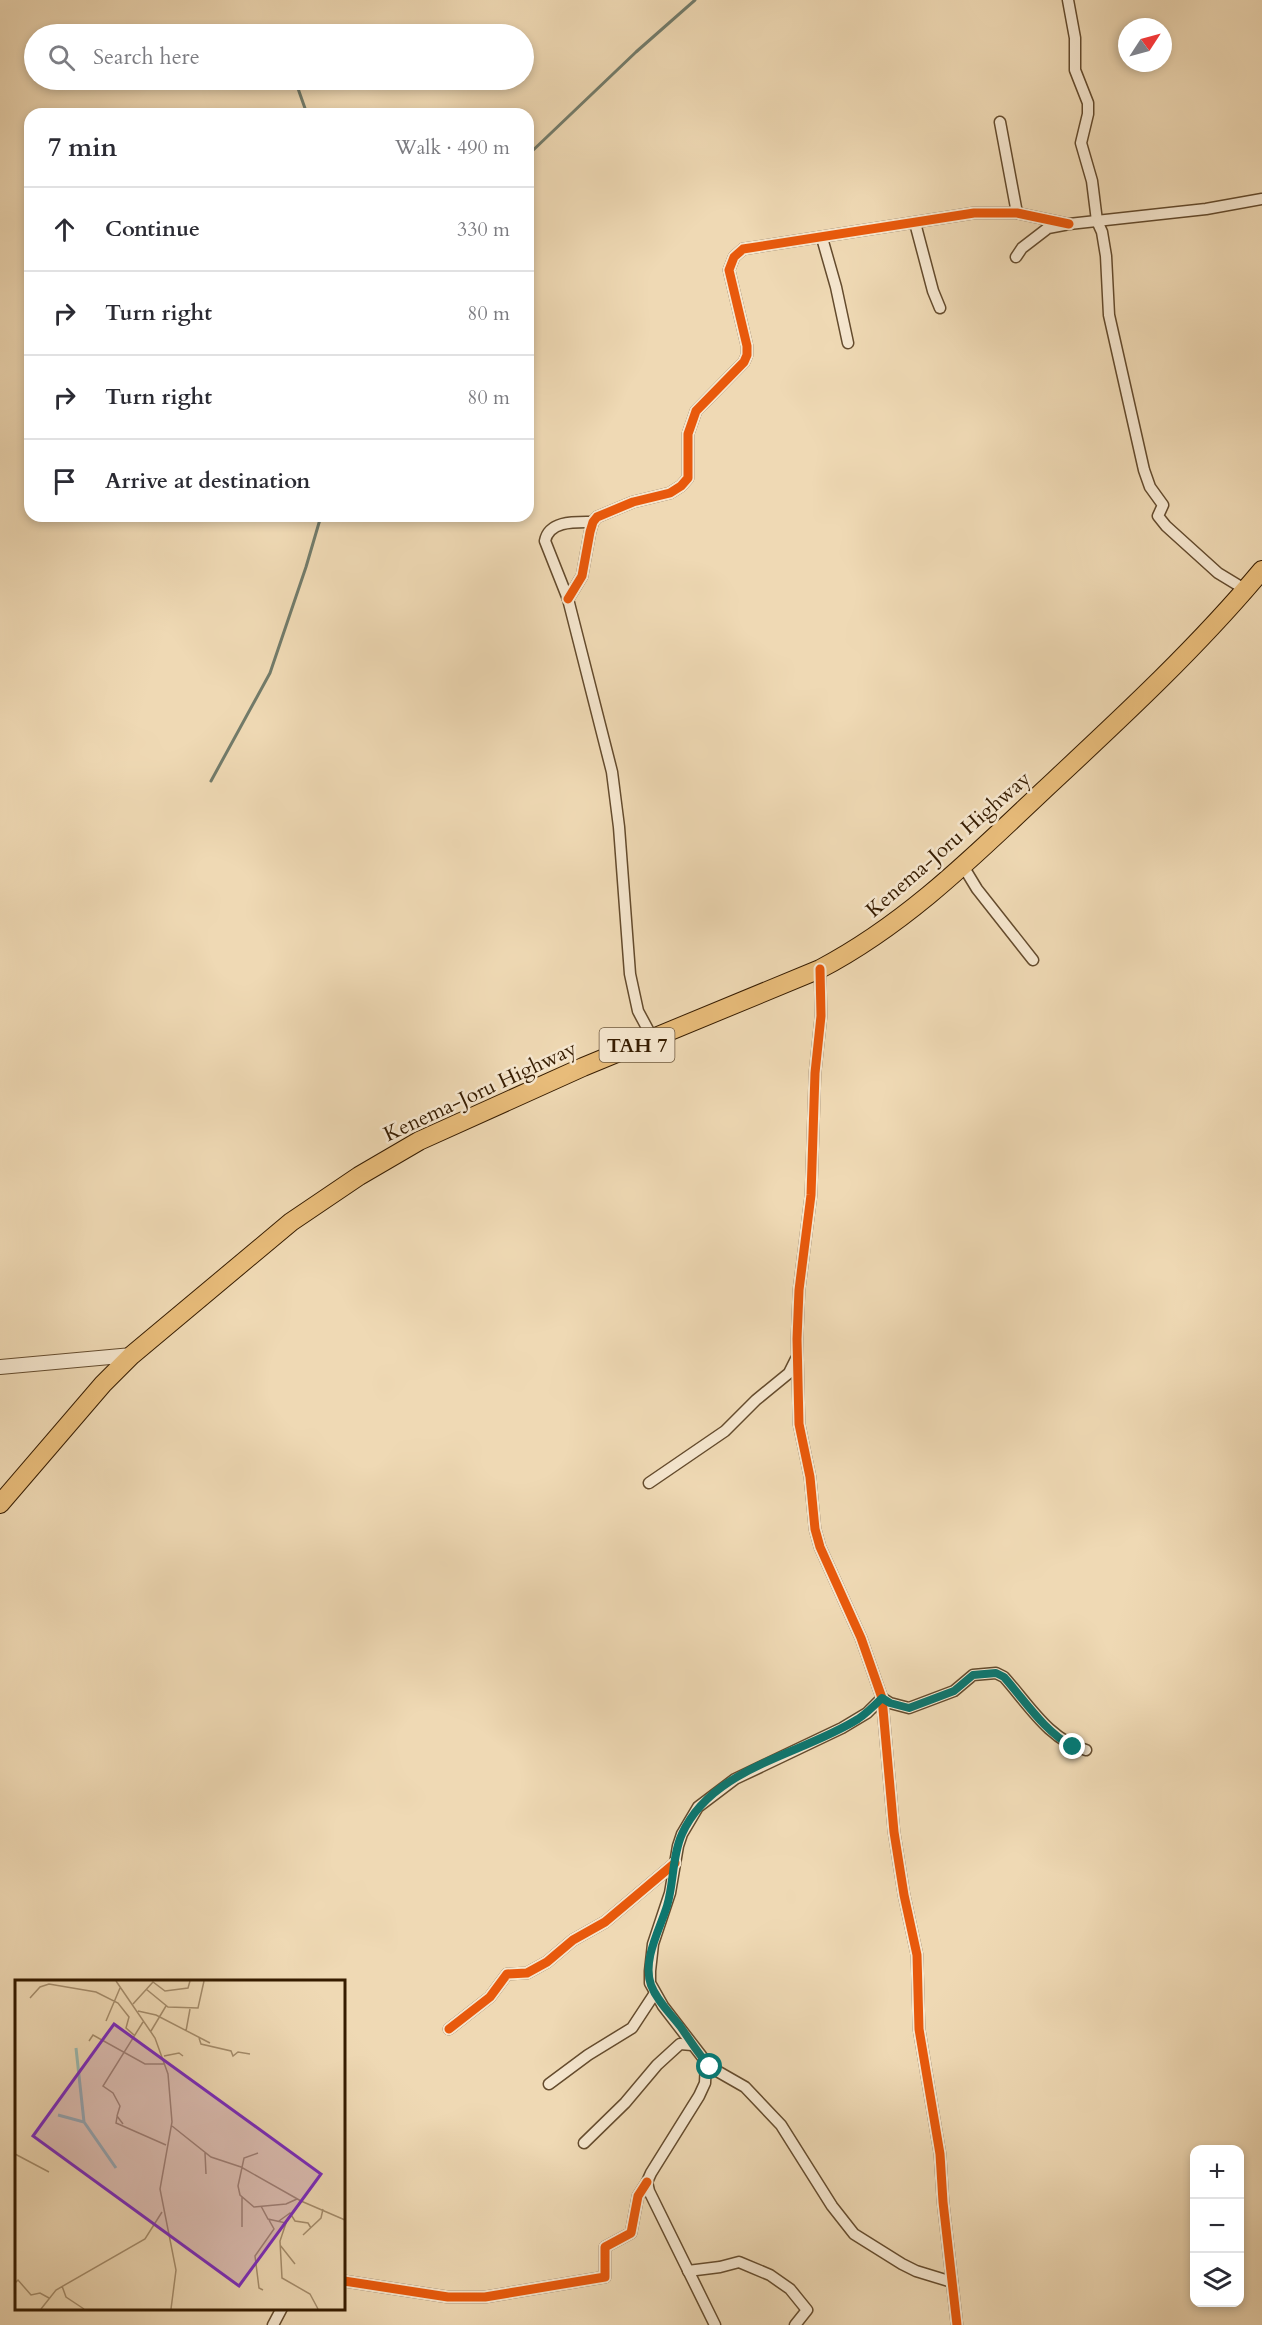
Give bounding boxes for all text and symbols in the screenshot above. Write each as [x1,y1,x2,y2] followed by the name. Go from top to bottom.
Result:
[1118,18,1172,72] north arrow
[24,24,534,90] search box
[45,41,78,74] icon: search
[93,42,200,72] text: Search here
[48,130,117,165] text: 7 min
[395,134,510,161] text: Walk · 490 m
[48,213,81,246] icon: ahead
[105,214,200,244] text: Continue
[457,216,510,243] text: 330 m
[48,297,81,330] icon: right
[105,298,212,328] text: Turn right
[467,300,510,327] text: 80 m
[48,381,81,414] icon: right
[105,382,212,412] text: Turn right
[467,384,510,411] text: 80 m
[48,465,81,498] icon: arrive
[105,466,310,496] text: Arrive at destination
[860,765,1037,924] street label: Kenema-Joru Highway
[600,1028,674,1062] road number: TAH 7
[379,1034,581,1149] street label: Kenema-Joru Highway
[1059,1733,1085,1759] route end
[15,1980,345,2310] inset map
[696,2053,722,2079] route start
[1190,2145,1244,2307] map controls
[1190,2145,1244,2199] button: +
[1190,2199,1244,2253] button: −
[1190,2253,1244,2307] button: layers

